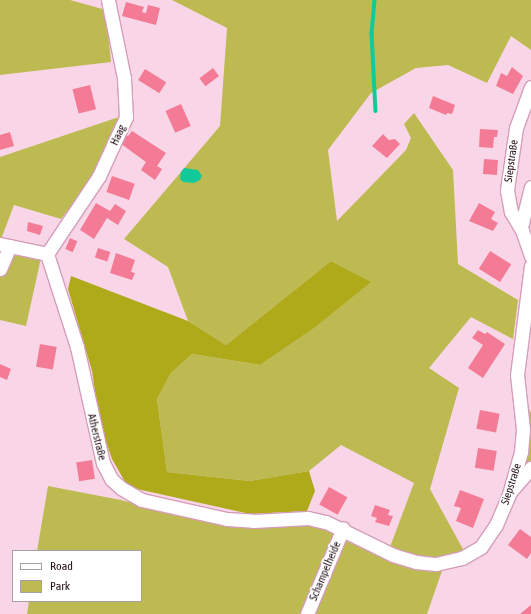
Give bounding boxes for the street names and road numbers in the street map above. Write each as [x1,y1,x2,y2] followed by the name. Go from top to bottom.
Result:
[108,123,128,147] street label: Haag
[501,139,521,183] street label: Siepstraße
[85,412,109,462] street label: Atherstraße
[498,462,524,506] street label: Siepstraße
[307,539,343,603] street label: Schampelheide

